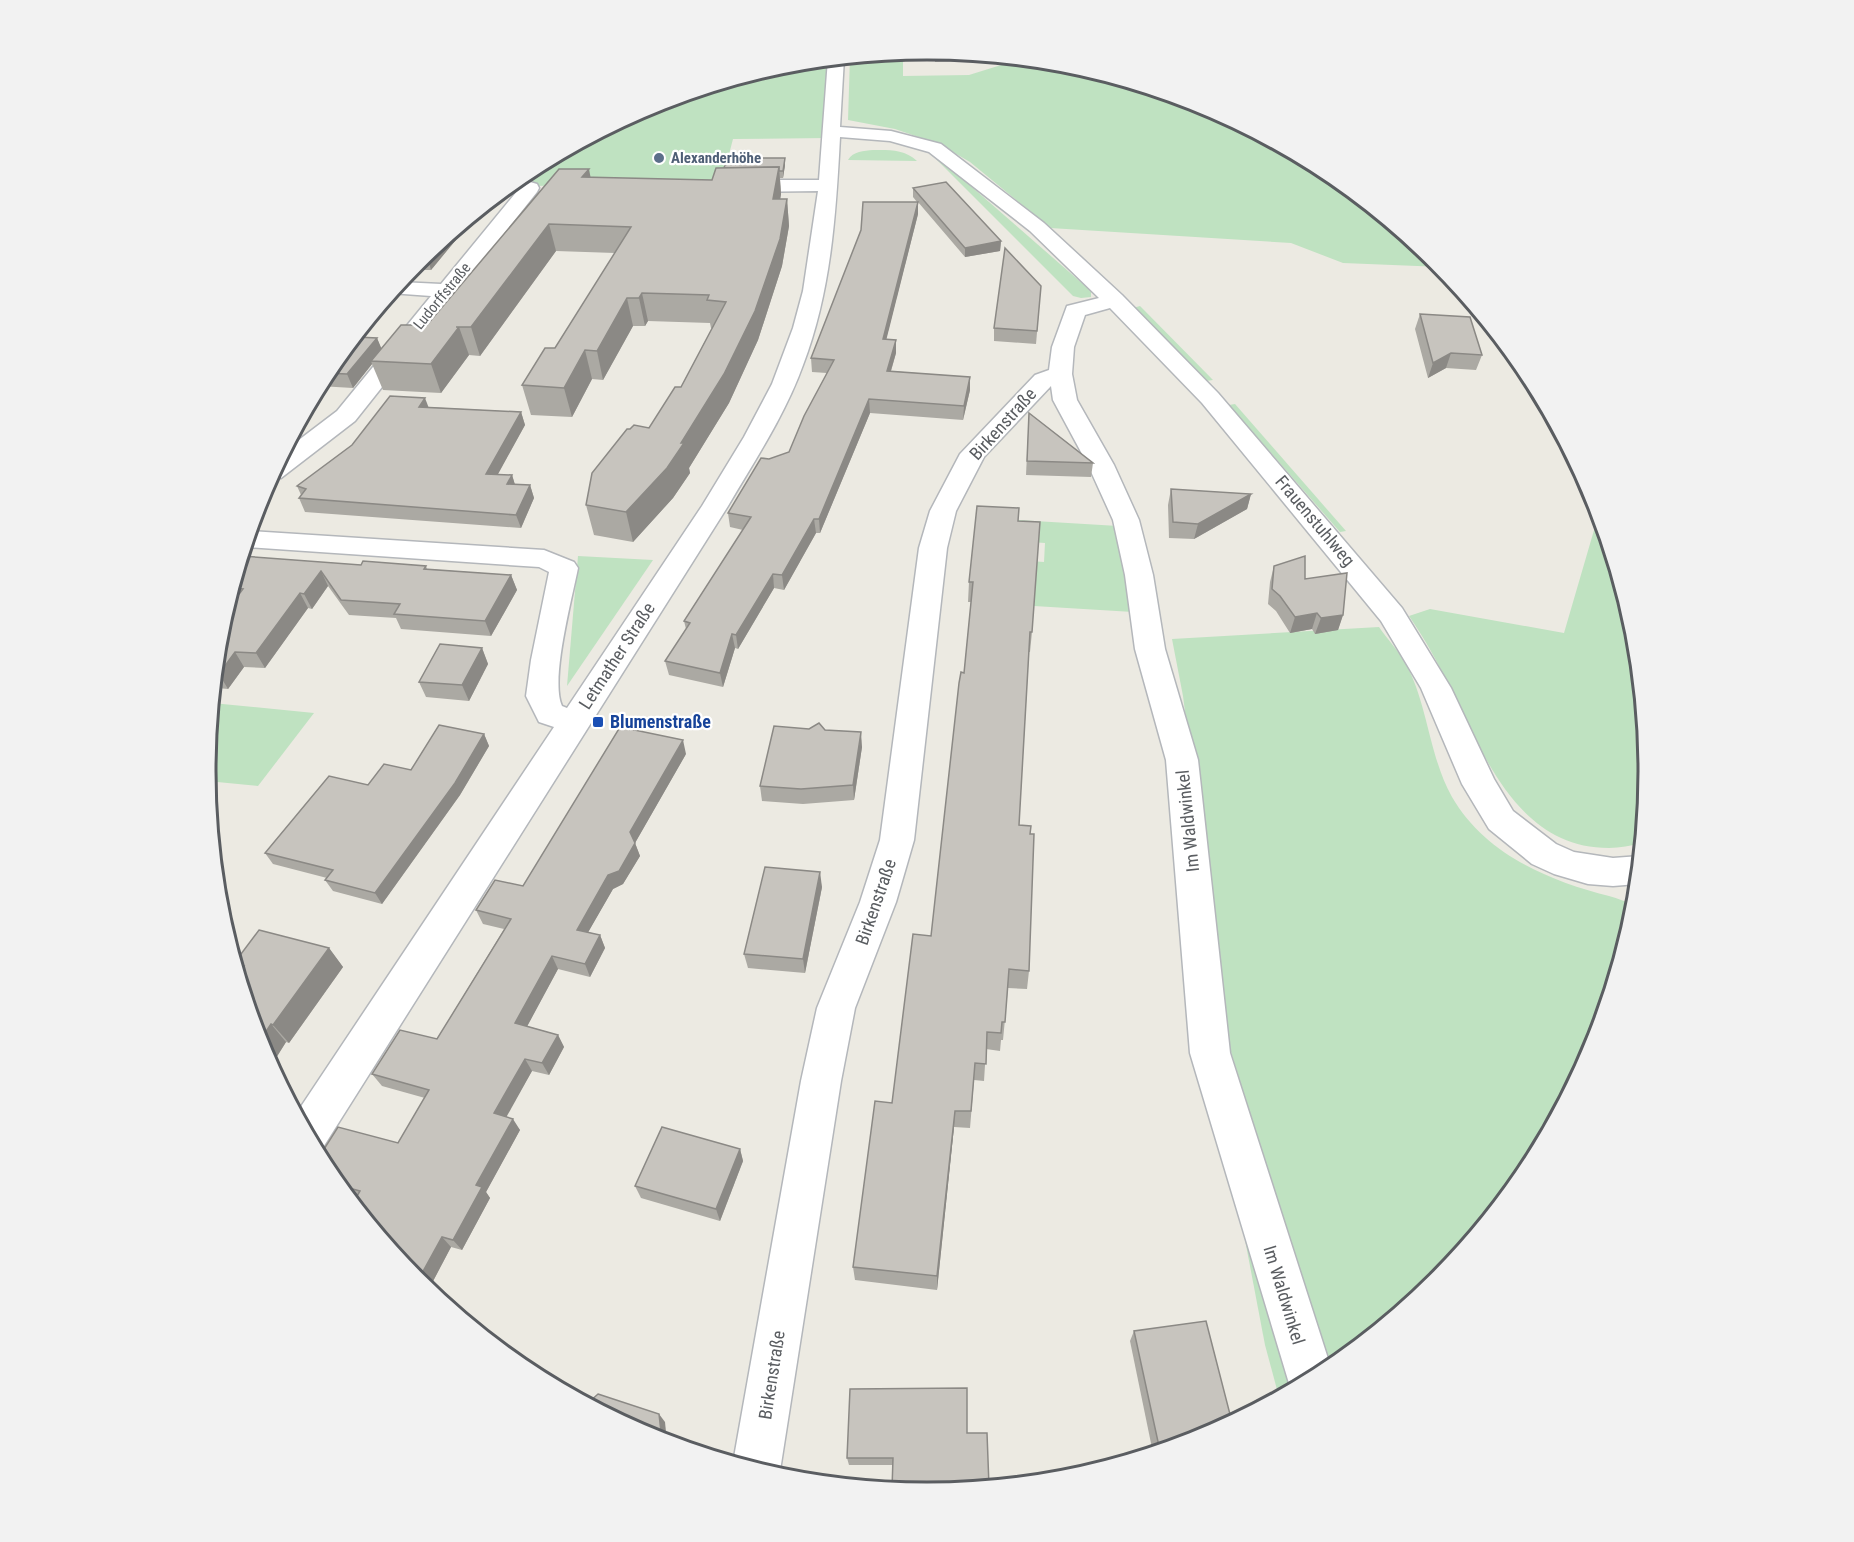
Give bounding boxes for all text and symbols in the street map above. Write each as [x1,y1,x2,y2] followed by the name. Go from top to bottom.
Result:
[671,149,761,167] place label: Alexanderhöhe
[652,151,666,165] marker: Alexanderhöhe
[410,259,474,333] street label: Ludorffstraße
[965,383,1040,464] street label: Birkenstraße
[1271,471,1359,570] street label: Frauenstuhlweg
[574,599,659,713] street label: Letmather Straße
[610,711,711,732] place label: Blumenstraße
[591,715,605,729] marker: Blumenstraße
[1172,769,1203,873] street label: Im Waldwinkel
[851,856,900,948] street label: Birkenstraße
[1259,1243,1309,1347] street label: Im Waldwinkel
[754,1329,789,1421] street label: Birkenstraße

